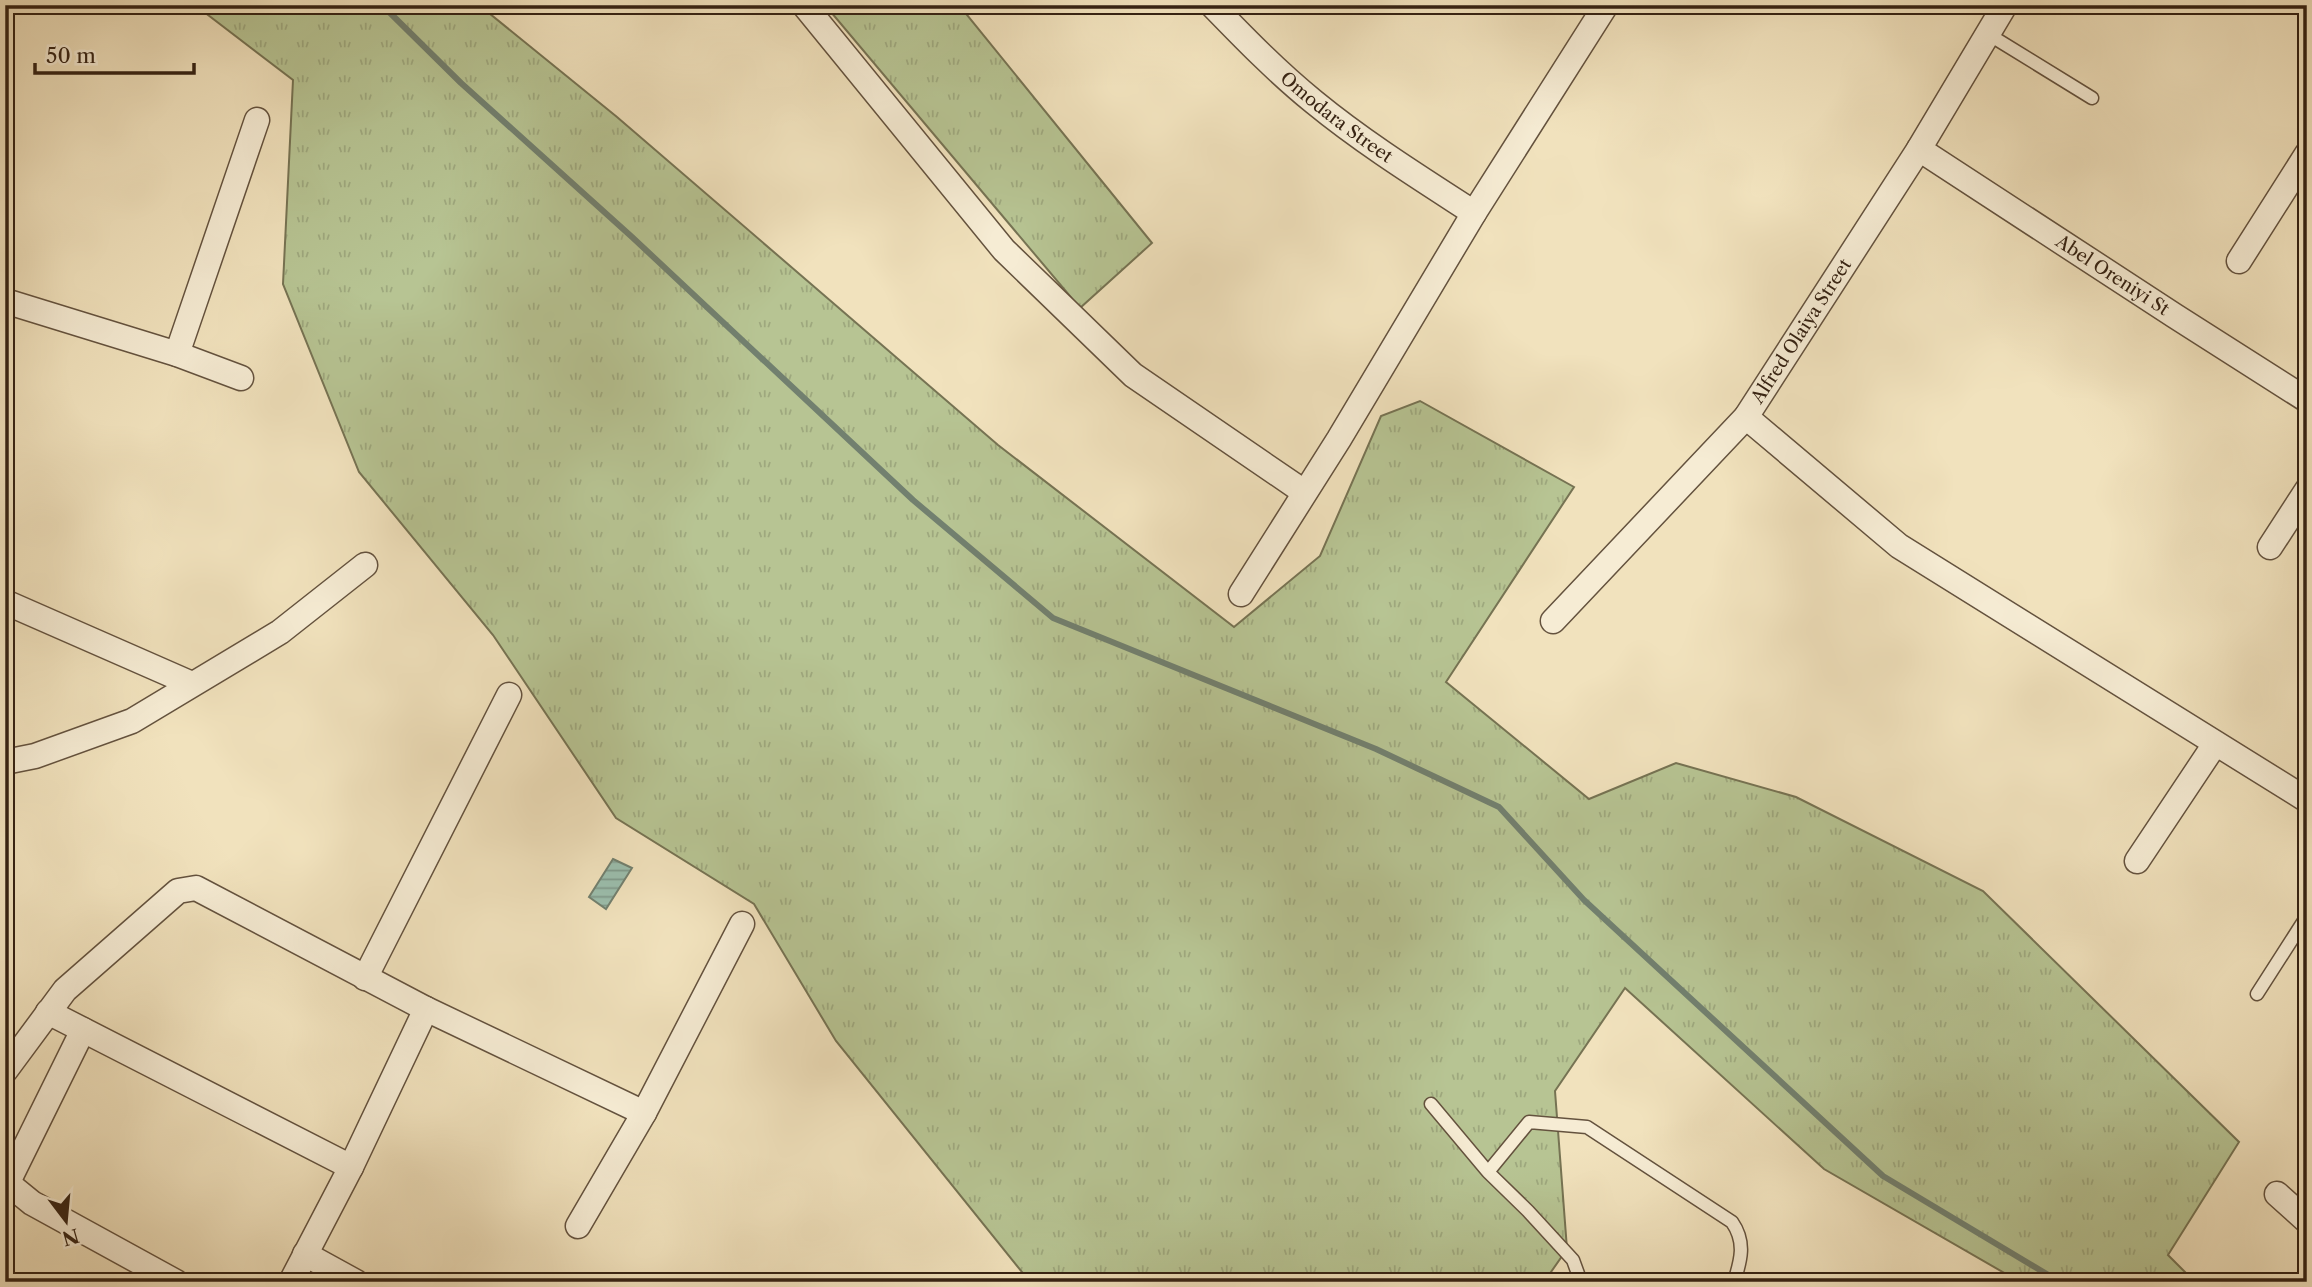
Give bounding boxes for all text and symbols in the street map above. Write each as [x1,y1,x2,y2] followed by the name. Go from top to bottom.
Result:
[35,32,194,76] scale bar
[46,43,96,68] text: 50 m
[1276,67,1397,168] street label: Omodara Street
[2051,230,2174,321] street label: Abel Oreniyi St
[1746,254,1857,409] street label: Alfred Olaiya Street
[32,1186,102,1256] north arrow
[59,1224,82,1250] text: N

